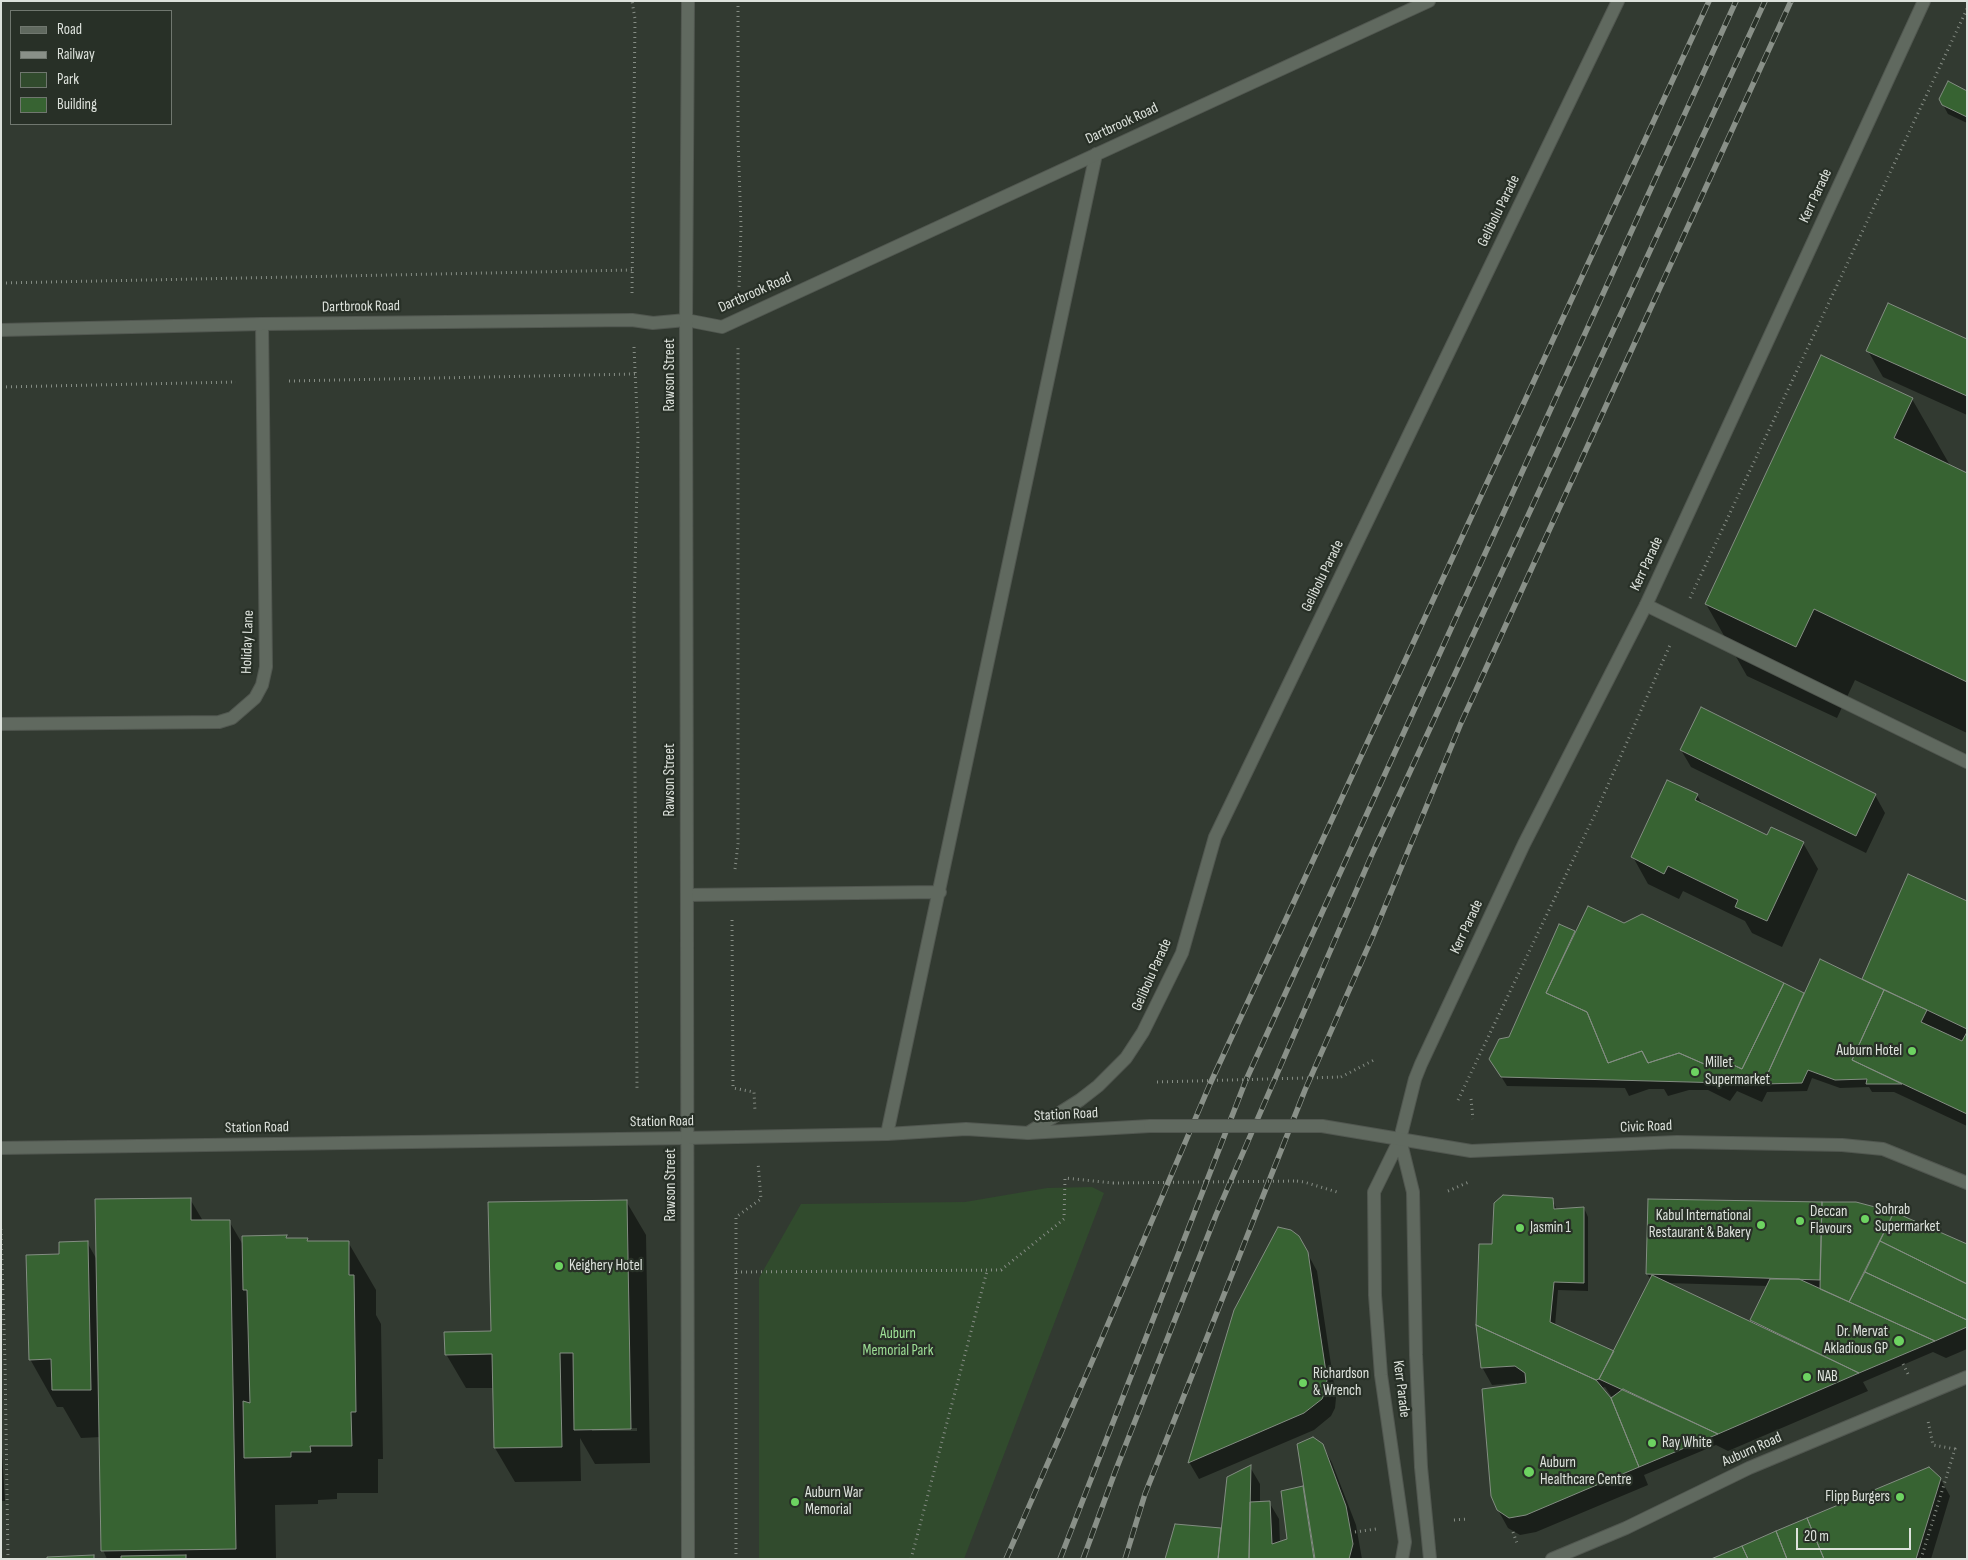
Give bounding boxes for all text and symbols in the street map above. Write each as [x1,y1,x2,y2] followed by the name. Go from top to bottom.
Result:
[10,10,172,125] legend
[57,20,82,39] text: Road
[57,45,95,64] text: Railway
[57,70,79,89] text: Park
[57,95,97,114] text: Building
[1083,99,1161,149] street label: Dartbrook Road
[1796,166,1836,226] street label: Kerr Parade
[1474,172,1524,250] street label: Gelibolu Parade
[716,269,794,317] street label: Dartbrook Road
[322,297,400,317] street label: Dartbrook Road
[661,339,679,411] street label: Rawson Street
[1627,534,1667,594] street label: Kerr Parade
[1298,537,1348,615] street label: Gelibolu Parade
[238,610,258,674] street label: Holiday Lane
[661,744,679,816] street label: Rawson Street
[1447,897,1487,957] street label: Kerr Parade
[1128,936,1176,1014] street label: Gelibolu Parade
[1837,1042,1902,1060] place label: Auburn Hotel
[1906,1045,1918,1057] marker: Auburn Hotel
[1705,1054,1770,1089] place label: Millet Supermarket
[1689,1066,1701,1078] marker: Millet Supermarket
[1034,1104,1098,1126] street label: Station Road
[630,1112,694,1132] street label: Station Road
[1620,1117,1672,1137] street label: Civic Road
[225,1118,289,1138] street label: Station Road
[662,1149,680,1221] street label: Rawson Street
[1875,1201,1940,1236] place label: Sohrab Supermarket
[1810,1203,1852,1238] place label: Deccan Flavours
[1649,1207,1751,1242] place label: Kabul International Restaurant & Bakery
[1859,1213,1871,1225] marker: Sohrab Supermarket
[1794,1215,1806,1227] marker: Deccan Flavours
[1530,1219,1571,1237] place label: Jasmin 1
[1755,1219,1767,1231] marker: Kabul International Restaurant & Bakery
[1514,1222,1526,1234] marker: Jasmin 1
[569,1257,642,1275] place label: Keighery Hotel
[553,1260,565,1272] marker: Keighery Hotel
[1824,1323,1888,1358] place label: Dr. Mervat Akladious GP
[863,1325,933,1360] park label: Auburn Memorial Park
[1892,1334,1906,1348] marker: Dr. Mervat Akladious GP
[1389,1359,1413,1419] street label: Kerr Parade
[1313,1365,1369,1400] place label: Richardson & Wrench
[1817,1368,1838,1386] place label: NAB
[1801,1371,1813,1383] marker: NAB
[1297,1377,1309,1389] marker: Richardson & Wrench
[1719,1429,1785,1471] street label: Auburn Road
[1662,1434,1712,1452] place label: Ray White
[1646,1437,1658,1449] marker: Ray White
[1540,1454,1632,1489] place label: Auburn Healthcare Centre
[1522,1465,1536,1479] marker: Auburn Healthcare Centre
[805,1484,863,1519] place label: Auburn War Memorial
[1825,1488,1890,1506] place label: Flipp Burgers
[1894,1491,1906,1503] marker: Flipp Burgers
[789,1496,801,1508] marker: Auburn War Memorial
[1798,1518,1913,1550] scale bar
[1804,1527,1829,1546] text: 20 m

